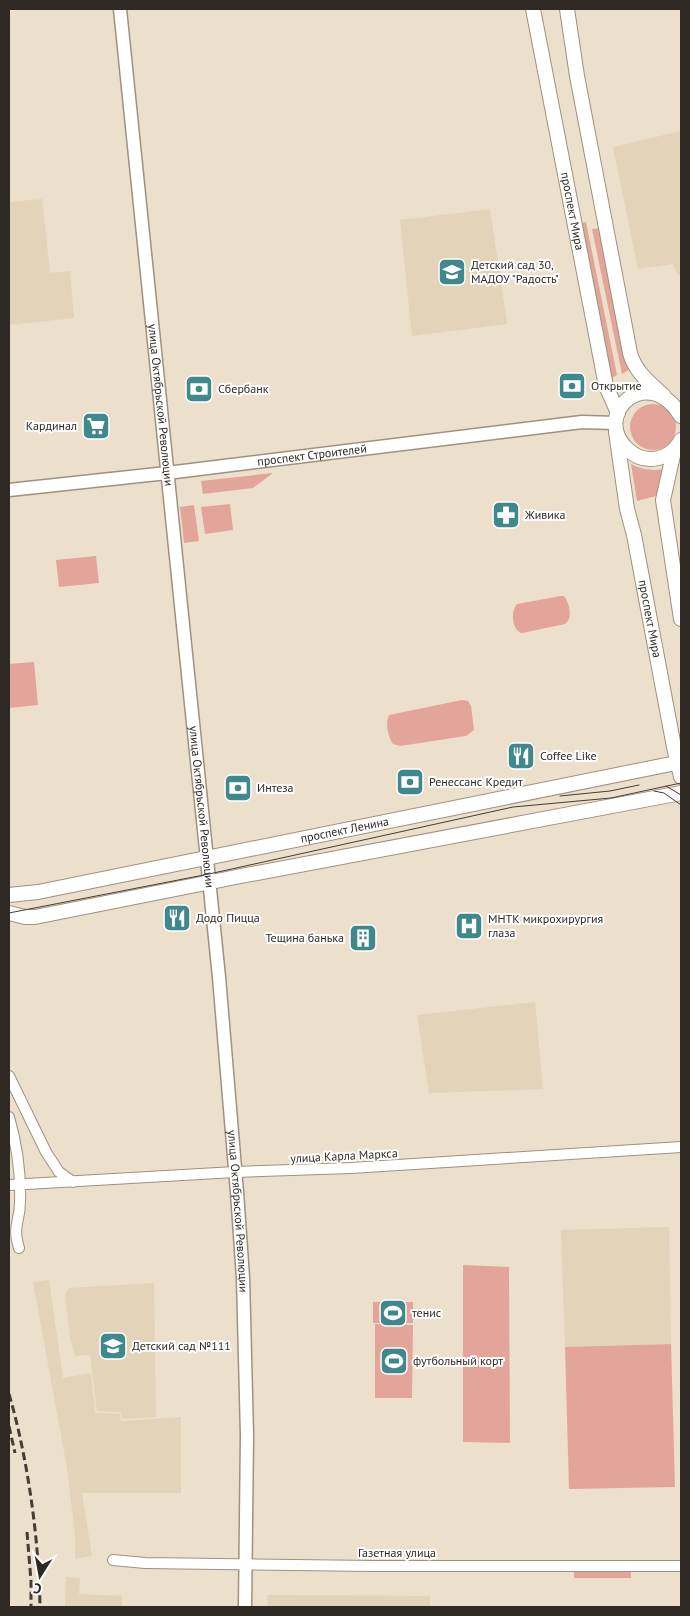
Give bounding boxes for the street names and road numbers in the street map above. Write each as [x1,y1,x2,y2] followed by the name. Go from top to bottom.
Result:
[558,171,588,251] street label: проспект Мира
[145,323,177,487] street label: улица Октябрьской Революции
[256,441,368,469] street label: проспект Строителей
[636,578,665,659] street label: проспект Мира
[186,725,218,889] street label: улица Октябрьской Революции
[299,813,390,846] street label: проспект Ленина
[225,1129,251,1293] street label: улица Октябрьской Революции
[290,1145,398,1166] street label: улица Карла Маркса
[358,1545,436,1560] street label: Газетная улица

